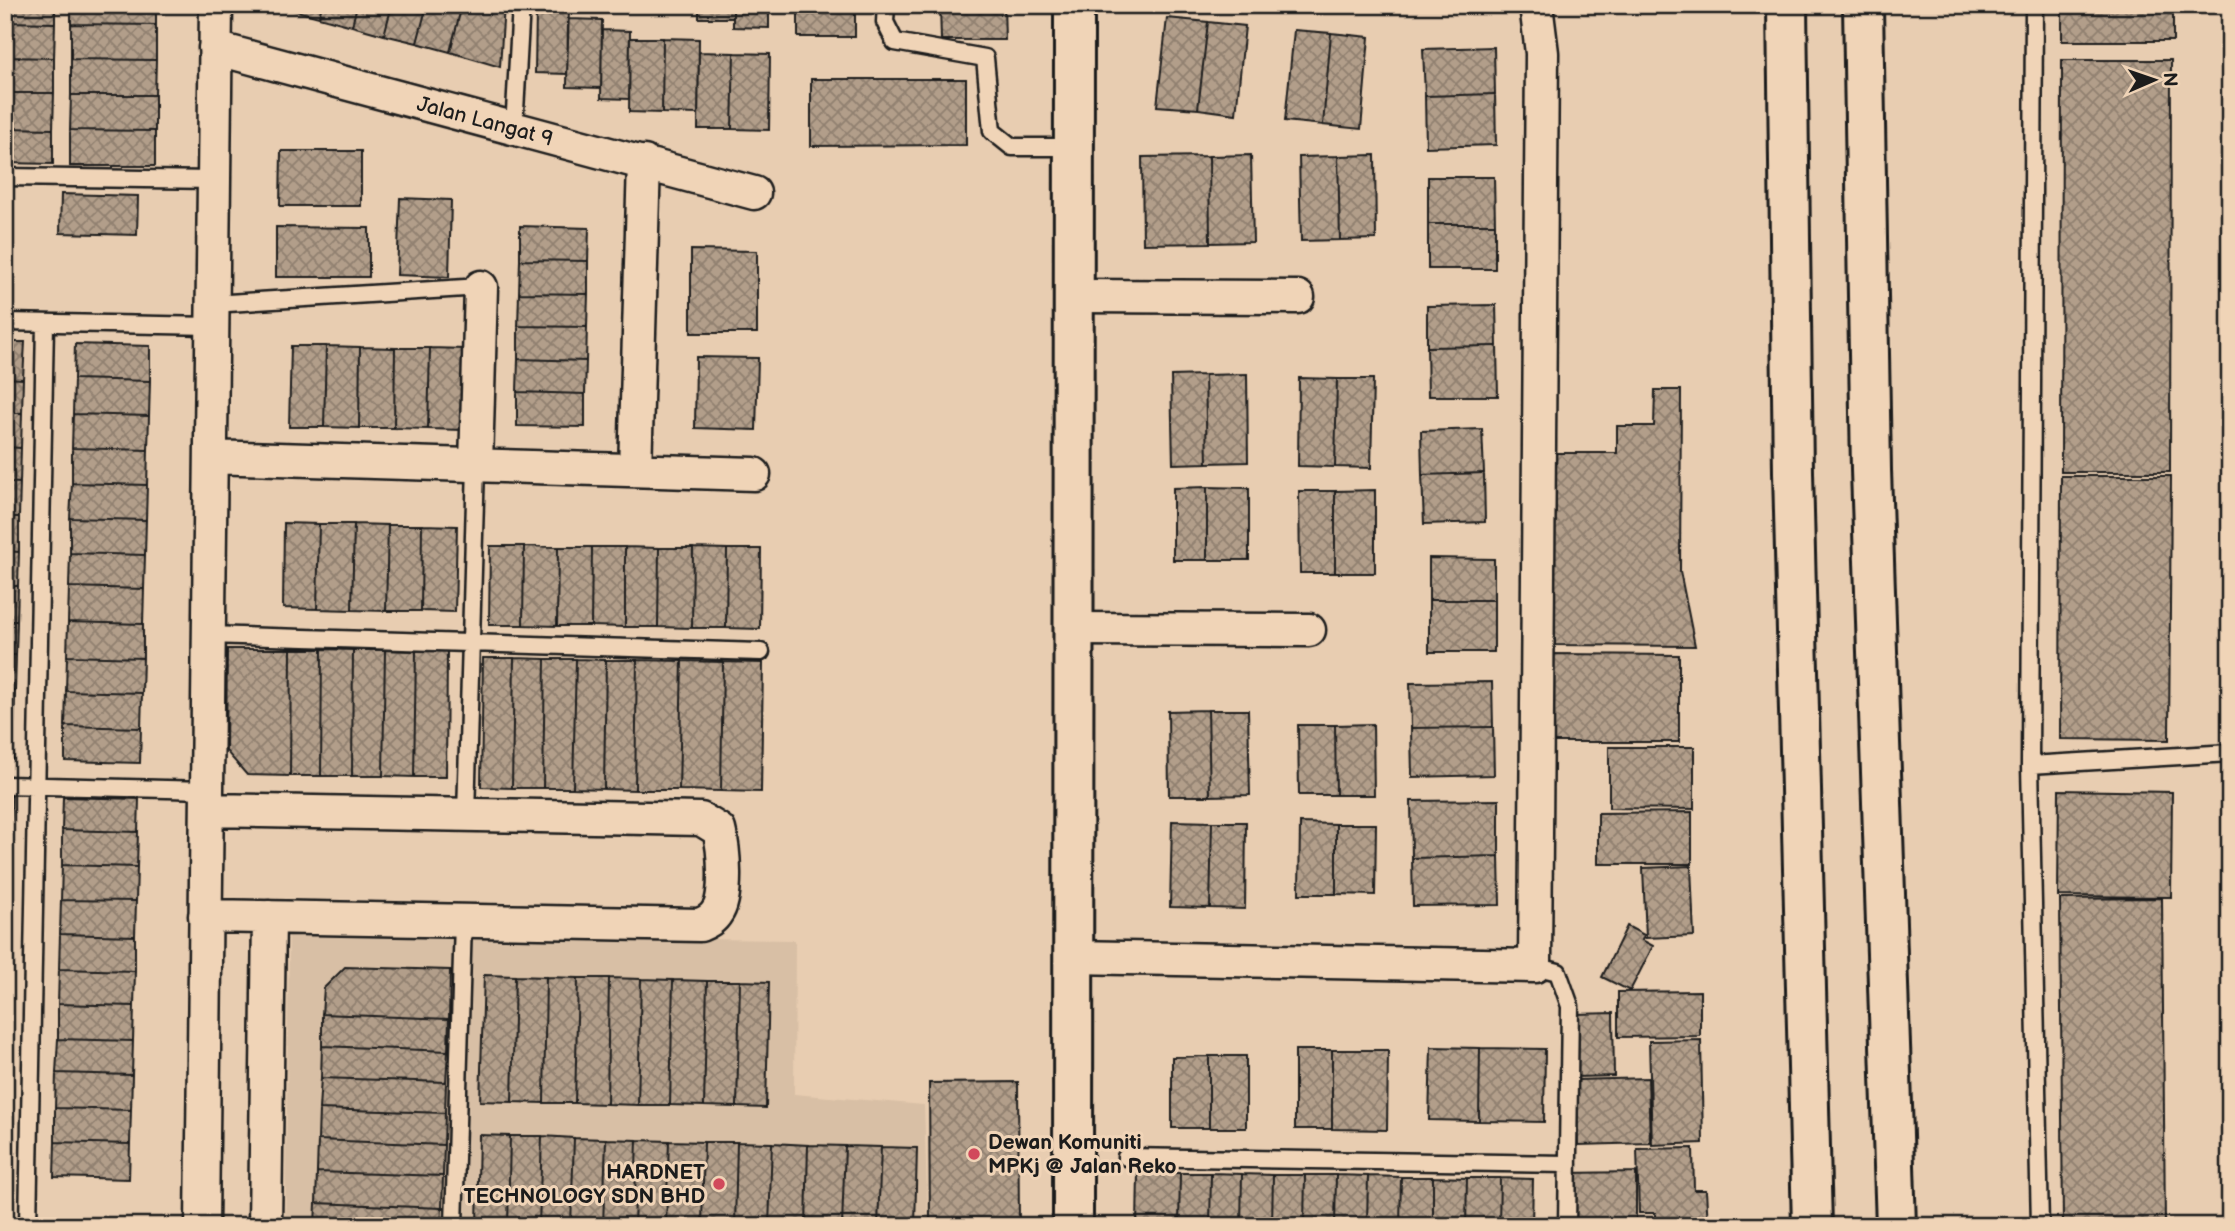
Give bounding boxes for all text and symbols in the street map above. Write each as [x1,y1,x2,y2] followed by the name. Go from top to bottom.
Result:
[2120,46,2190,116] north arrow
[2158,72,2181,87] text: N
[414,91,556,152] street label: Jalan Langat 9
[988,1130,1177,1179] place label: Dewan Komuniti MPKj @ Jalan Reko
[966,1146,982,1162] marker: Dewan Komuniti MPKj @ Jalan Reko
[463,1160,705,1209] place label: HARDNET TECHNOLOGY SDN BHD
[711,1176,727,1192] marker: HARDNET TECHNOLOGY SDN BHD

